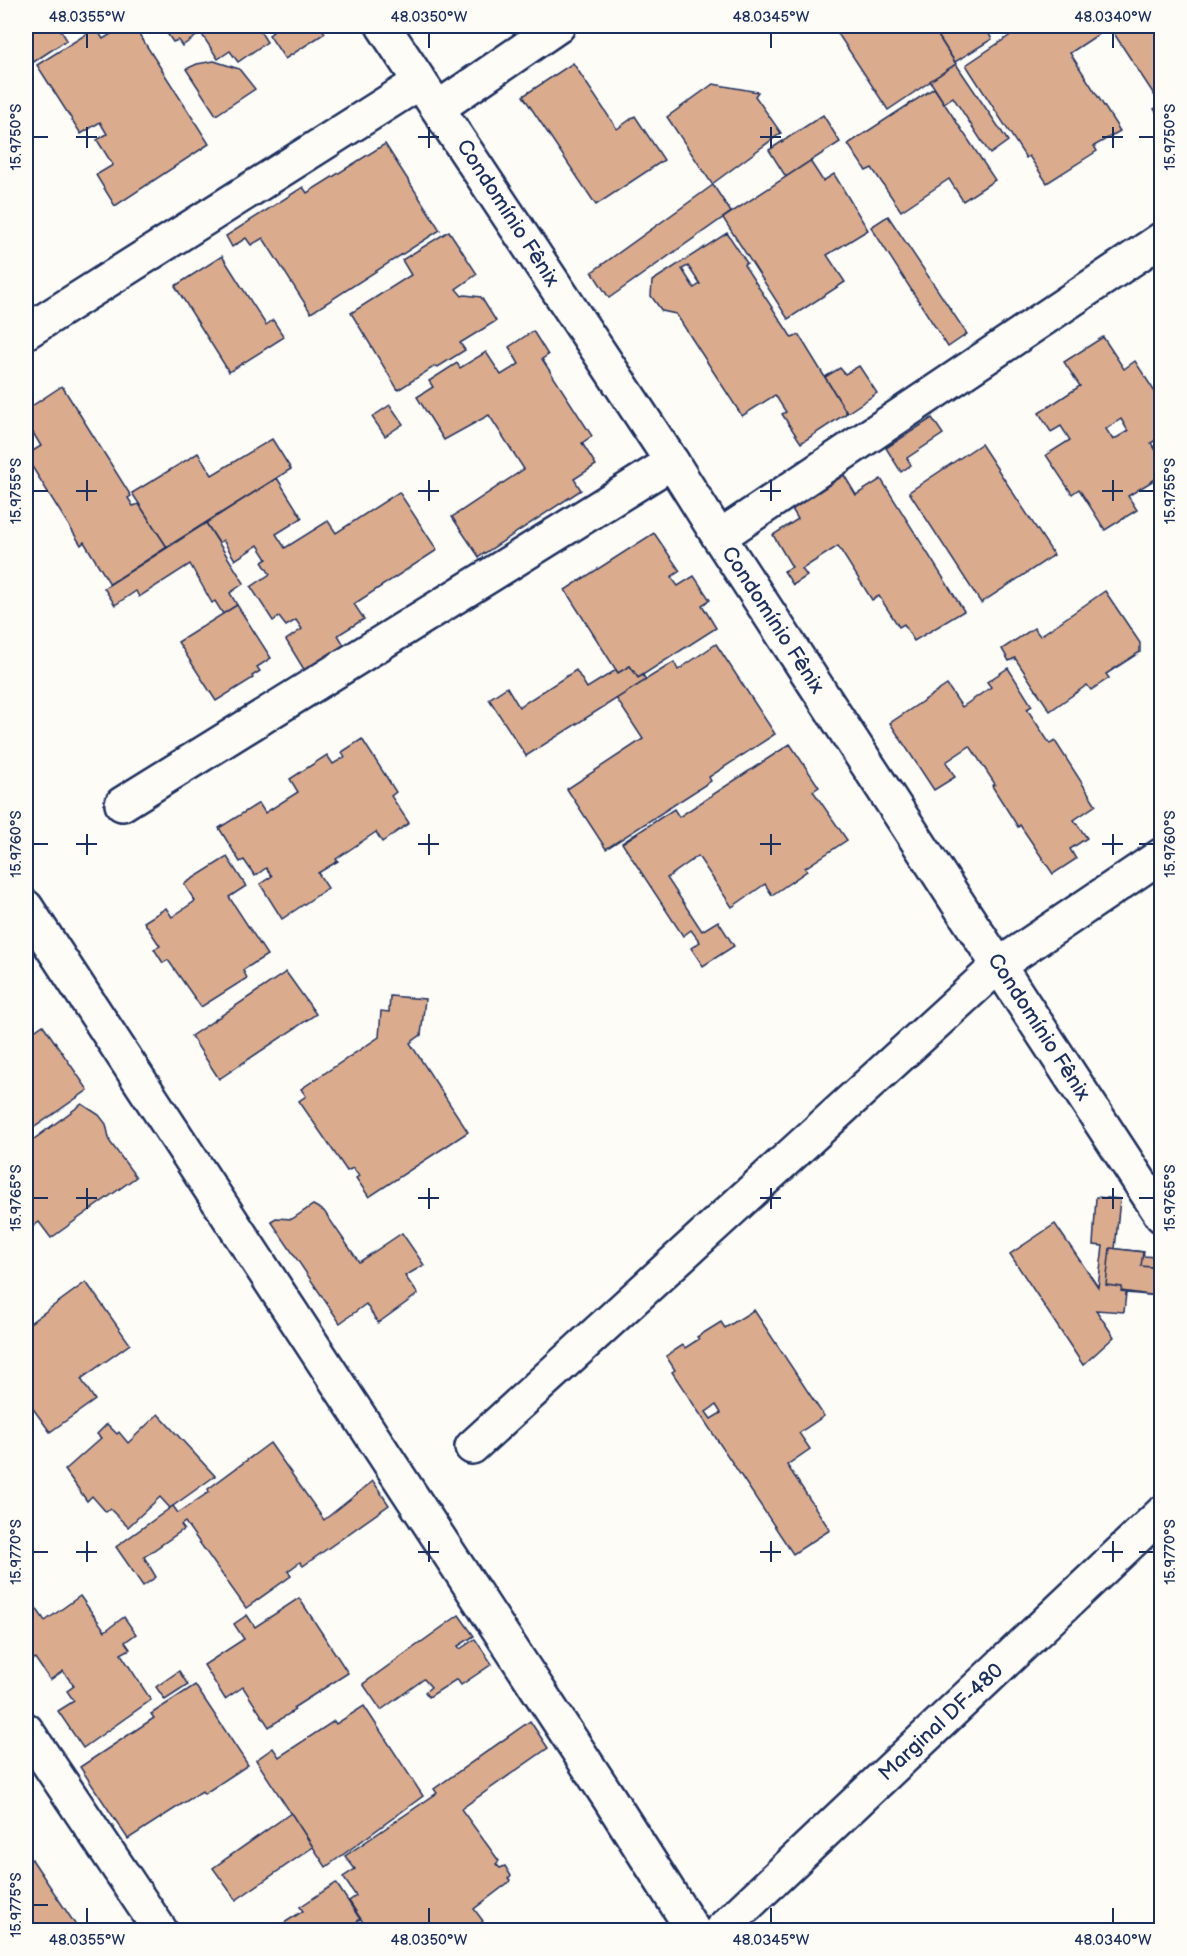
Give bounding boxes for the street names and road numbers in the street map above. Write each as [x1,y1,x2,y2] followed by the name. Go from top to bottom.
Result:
[451,135,565,291] street label: Condomínio Fênix
[716,542,830,698] street label: Condomínio Fênix
[982,949,1096,1105] street label: Condomínio Fênix
[874,1658,1008,1786] street label: Marginal DF-480

